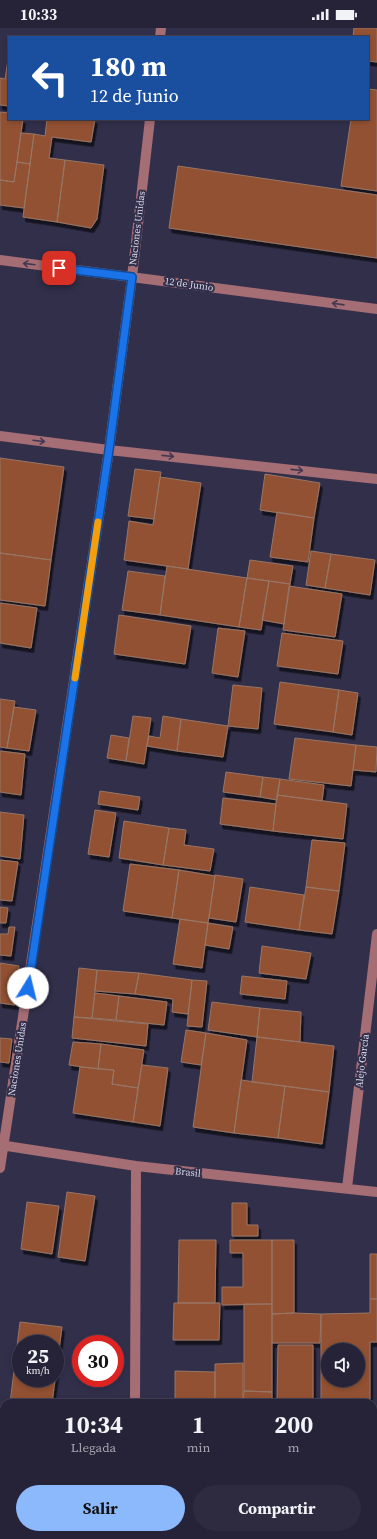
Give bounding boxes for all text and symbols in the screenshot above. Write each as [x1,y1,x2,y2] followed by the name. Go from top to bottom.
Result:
[20,4,57,25] text: 10:33
[90,47,167,85] text: 180 m
[24,52,76,104] icon: left
[90,83,179,108] text: 12 de Junio
[126,190,148,266] street label: Naciones Unidas
[42,251,76,285] pin
[48,257,70,279] icon: arrive
[23,260,36,268] one-way arrow
[164,274,215,294] street label: 12 de Junio
[332,300,345,308] one-way arrow
[32,437,45,445] one-way arrow
[161,453,174,460] one-way arrow
[290,467,303,474] one-way arrow
[7,967,49,1009] position arrow
[5,1021,29,1097] street label: Naciones Unidas
[352,1032,372,1089] street label: Alejo García
[174,1164,202,1180] street label: Brasil
[72,1335,124,1387] speed limit sign: 30
[27,1342,49,1370] text: 25
[321,1343,365,1387] map controls
[321,1343,365,1387] button: sound
[26,1364,50,1377] text: km/h
[64,1408,123,1441] text: 10:34
[192,1408,205,1441] text: 1
[274,1408,313,1441] text: 200
[71,1439,116,1456] text: Llegada
[187,1439,210,1456] text: min
[288,1439,300,1456] text: m
[16,1485,185,1531] button: Salir
[193,1485,361,1531] button: Compartir

